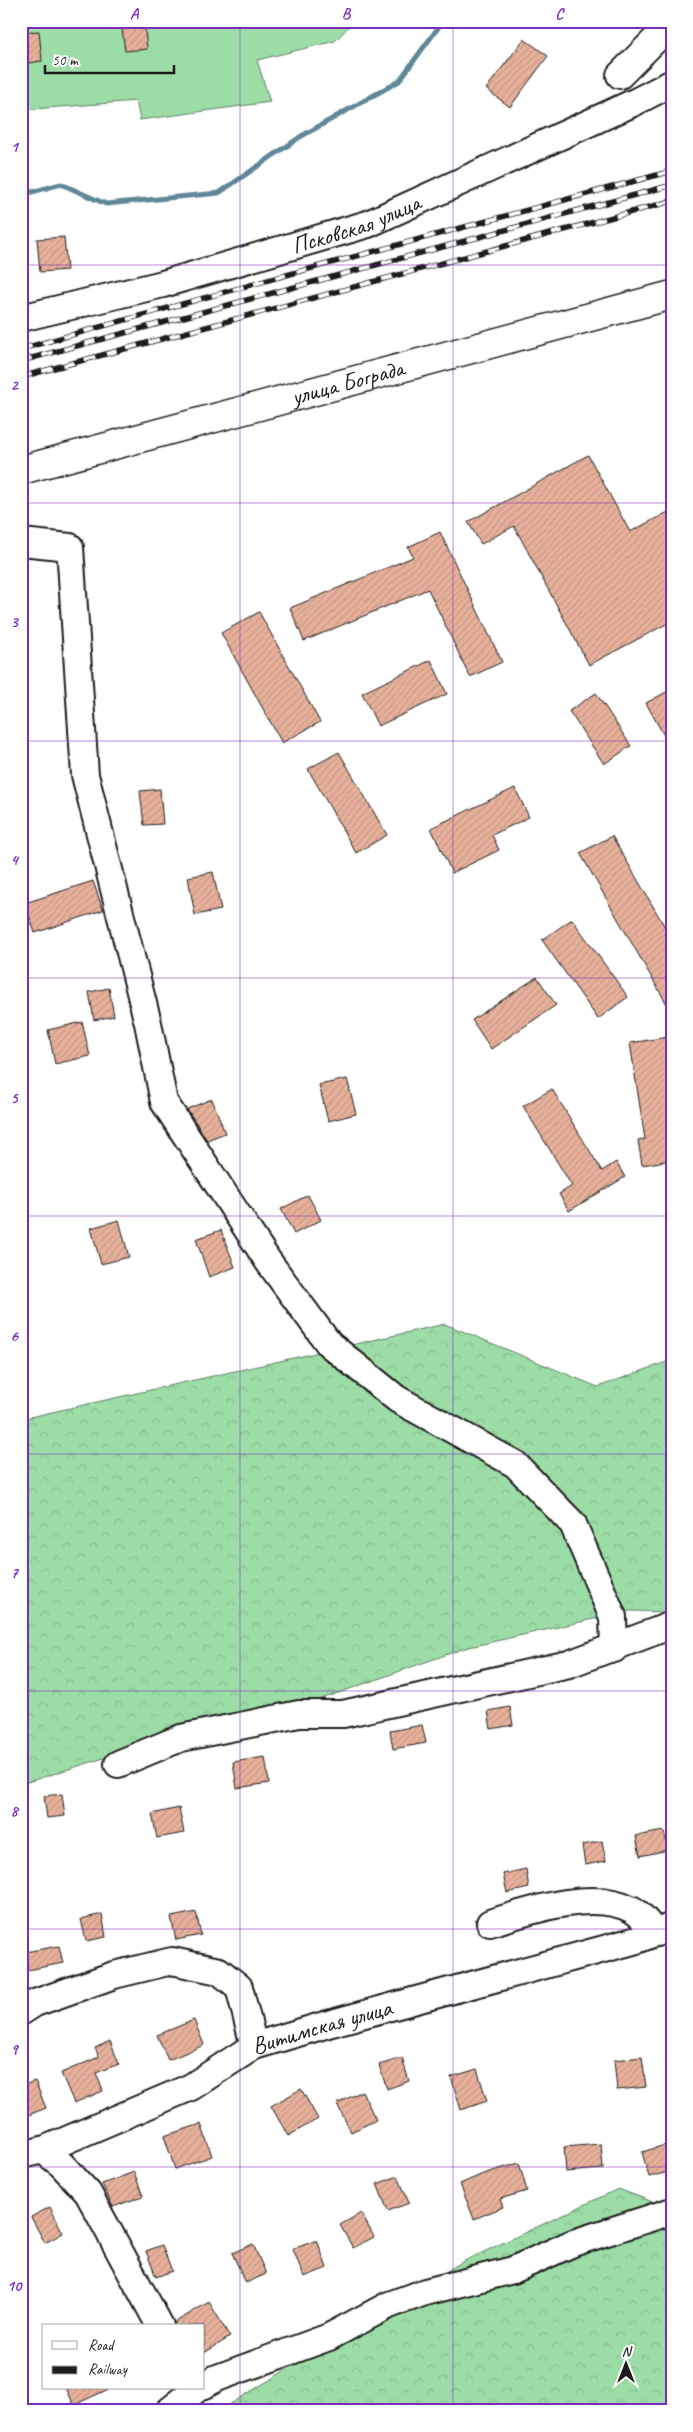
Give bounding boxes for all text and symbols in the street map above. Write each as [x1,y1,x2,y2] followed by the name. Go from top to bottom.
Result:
[130,4,140,24] text: A
[342,4,352,24] text: B
[555,4,565,24] text: C
[45,42,174,74] scale bar
[52,51,79,70] text: 50 m
[10,137,19,157] text: 1
[288,186,427,261] street label: Псковская улица
[286,352,409,412] street label: улица Бограда
[10,375,19,395] text: 2
[10,612,19,632] text: 3
[10,850,19,870] text: 4
[11,1088,20,1108] text: 5
[10,1326,19,1346] text: 6
[10,1563,19,1583] text: 7
[10,1801,19,1821] text: 8
[248,1992,396,2061] street label: Витимская улица
[10,2039,19,2059] text: 9
[7,2276,23,2296] text: 10
[42,2324,205,2390] legend
[88,2336,115,2355] text: Road
[600,2340,650,2390] north arrow
[622,2343,633,2360] text: N
[88,2360,129,2379] text: Railway

